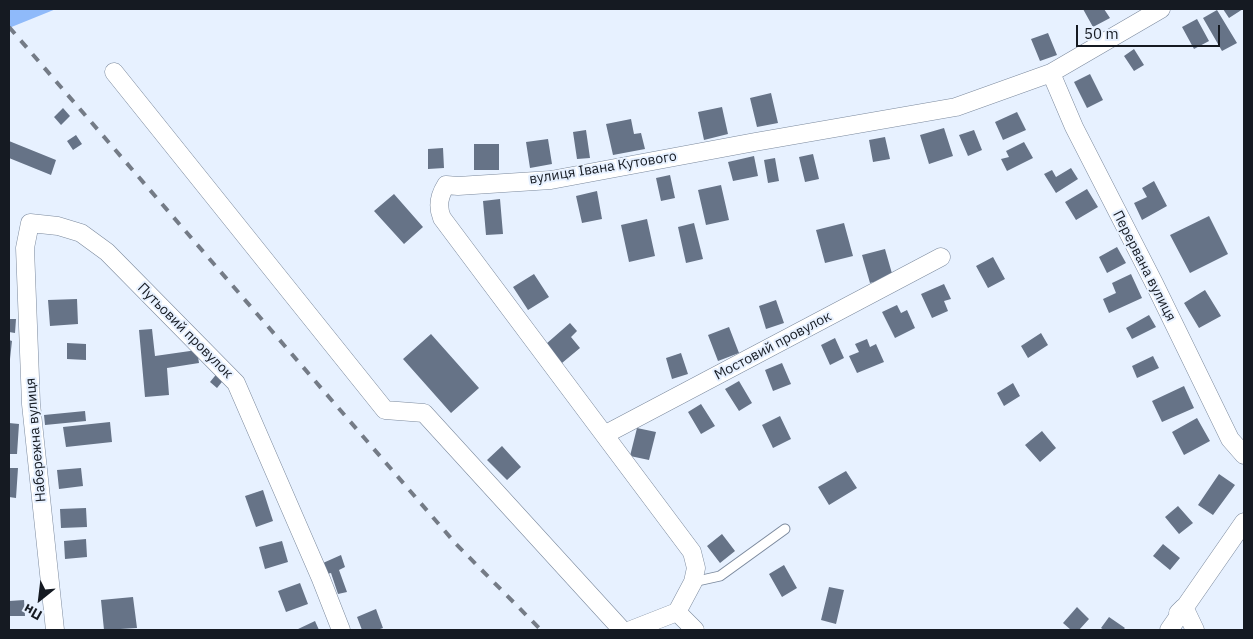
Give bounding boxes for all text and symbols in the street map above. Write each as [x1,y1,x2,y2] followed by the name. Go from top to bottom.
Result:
[1078,15,1222,47] scale bar
[1084,24,1119,43] text: 50 m
[528,148,678,188] street label: вулиця Івана Кутового
[1109,208,1179,324] street label: Перервана вулиця
[134,280,236,382] street label: Путьовий провулок
[712,308,834,384] street label: Мостовий провулок
[22,377,50,503] street label: Набережна вулиця
[15,574,65,624] north arrow
[20,600,45,624] text: Пн

